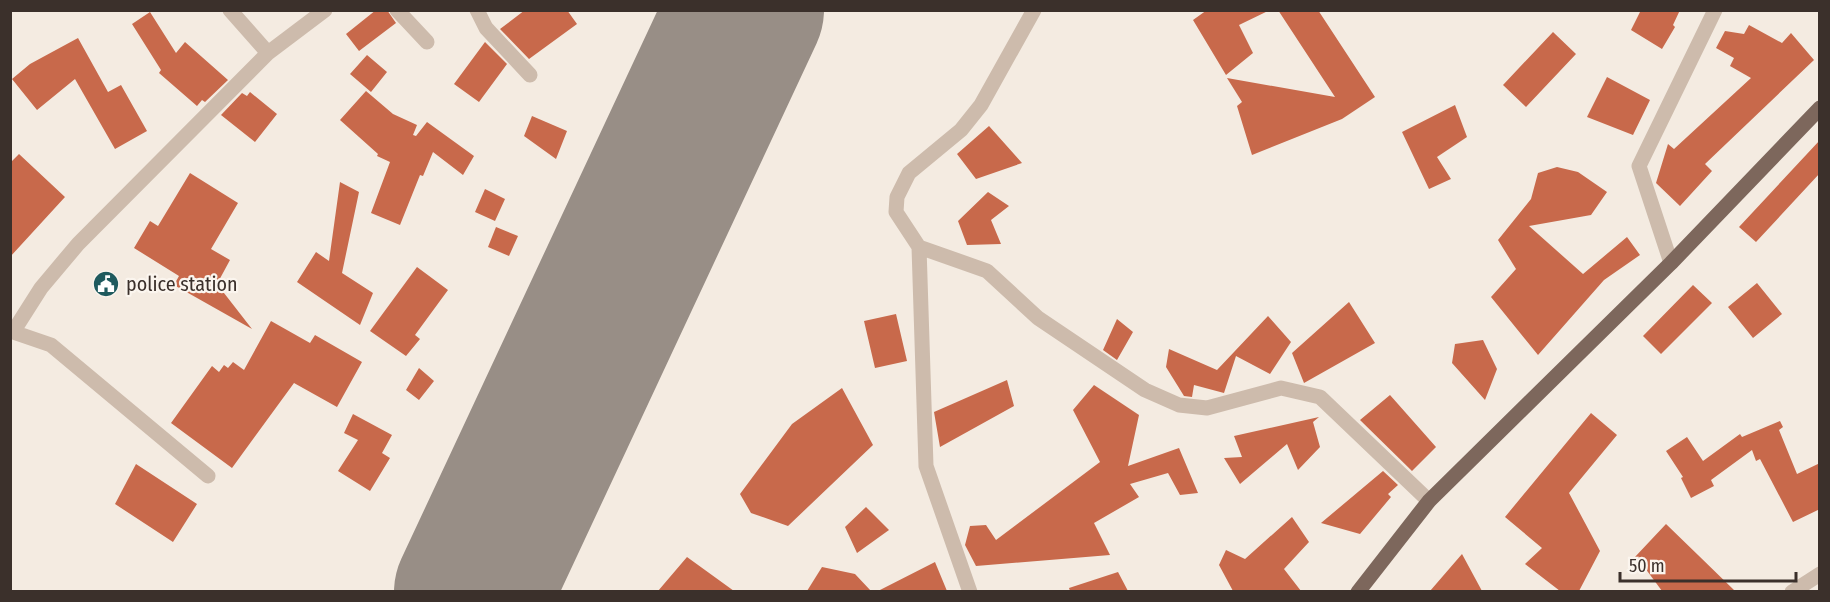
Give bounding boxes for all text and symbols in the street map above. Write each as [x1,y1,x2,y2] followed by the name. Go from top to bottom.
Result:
[91,269,121,299] public building icon: police station
[126,272,238,296] place label: police station
[1620,545,1796,583] scale bar
[1629,555,1665,577] text: 50 m

